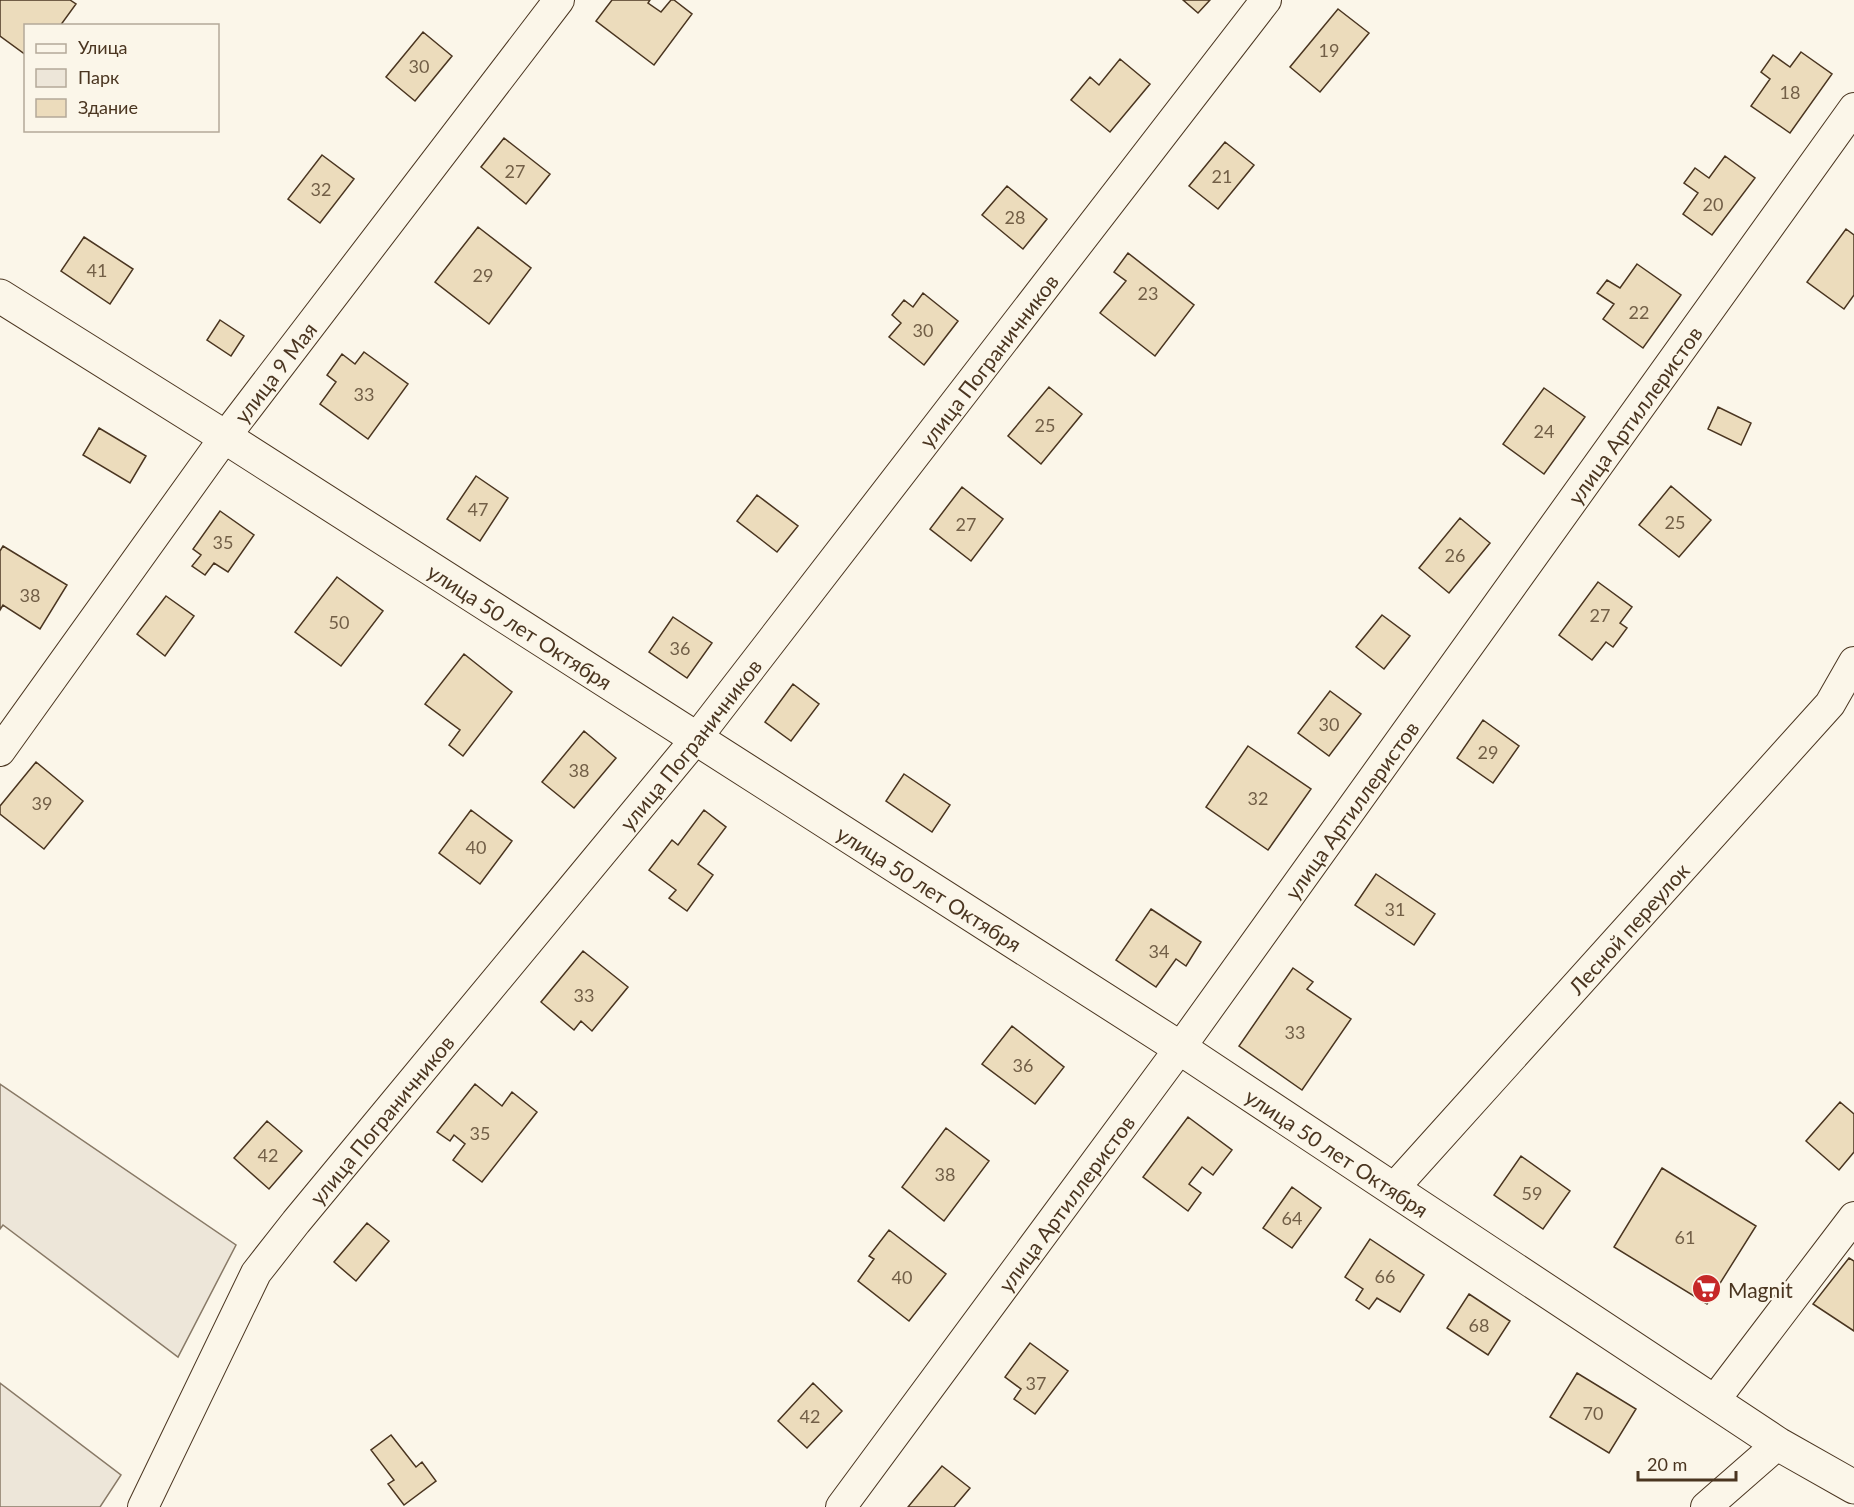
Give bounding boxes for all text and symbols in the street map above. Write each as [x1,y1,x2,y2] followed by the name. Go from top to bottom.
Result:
[24,24,219,132] legend
[78,36,128,58] text: Улица
[1319,39,1339,61] house number: 19
[409,55,429,77] house number: 30
[78,66,120,88] text: Парк
[1780,81,1800,103] house number: 18
[78,96,138,118] text: Здание
[505,160,525,182] house number: 27
[1212,165,1232,187] house number: 21
[311,178,331,200] house number: 32
[1703,193,1723,215] house number: 20
[1005,206,1025,228] house number: 28
[87,259,107,281] house number: 41
[473,264,493,286] house number: 29
[913,269,1063,452] street label: улица Пограничников
[1138,282,1158,304] house number: 23
[1629,301,1649,323] house number: 22
[228,317,321,427] street label: улица 9 Мая
[913,319,933,341] house number: 30
[1562,321,1706,509] street label: улица Артиллеристов
[354,383,374,405] house number: 33
[1035,414,1055,436] house number: 25
[1534,420,1554,442] house number: 24
[468,498,488,520] house number: 47
[1665,511,1685,533] house number: 25
[956,513,976,535] house number: 27
[213,531,233,553] house number: 35
[1445,544,1465,566] house number: 26
[423,558,617,694] street label: улица 50 лет Октября
[20,584,40,606] house number: 38
[1590,604,1610,626] house number: 27
[329,611,349,633] house number: 50
[670,637,690,659] house number: 36
[614,653,766,835] street label: улица Пограничников
[1319,713,1339,735] house number: 30
[1279,716,1423,904] street label: улица Артиллеристов
[1478,741,1498,763] house number: 29
[569,759,589,781] house number: 38
[1248,787,1268,809] house number: 32
[32,792,52,814] house number: 39
[833,820,1027,956] street label: улица 50 лет Октября
[466,836,486,858] house number: 40
[1562,857,1694,999] street label: Лесной переулок
[1385,898,1405,920] house number: 31
[1149,940,1169,962] house number: 34
[574,984,594,1006] house number: 33
[1285,1021,1305,1043] house number: 33
[304,1030,458,1209] street label: улица Пограничников
[1013,1054,1033,1076] house number: 36
[1241,1083,1434,1222] street label: улица 50 лет Октября
[992,1110,1139,1296] street label: улица Артиллеристов
[470,1122,490,1144] house number: 35
[258,1144,278,1166] house number: 42
[935,1163,955,1185] house number: 38
[1522,1182,1542,1204] house number: 59
[1282,1207,1302,1229] house number: 64
[1675,1226,1695,1248] house number: 61
[1375,1265,1395,1287] house number: 66
[892,1266,912,1288] house number: 40
[1691,1273,1723,1305] supermarket icon: Magnit
[1728,1277,1793,1302] place label: Magnit
[1469,1314,1489,1336] house number: 68
[1026,1372,1046,1394] house number: 37
[1583,1402,1603,1424] house number: 70
[800,1405,820,1427] house number: 42
[1638,1444,1736,1482] scale bar
[1647,1453,1687,1475] text: 20 m

